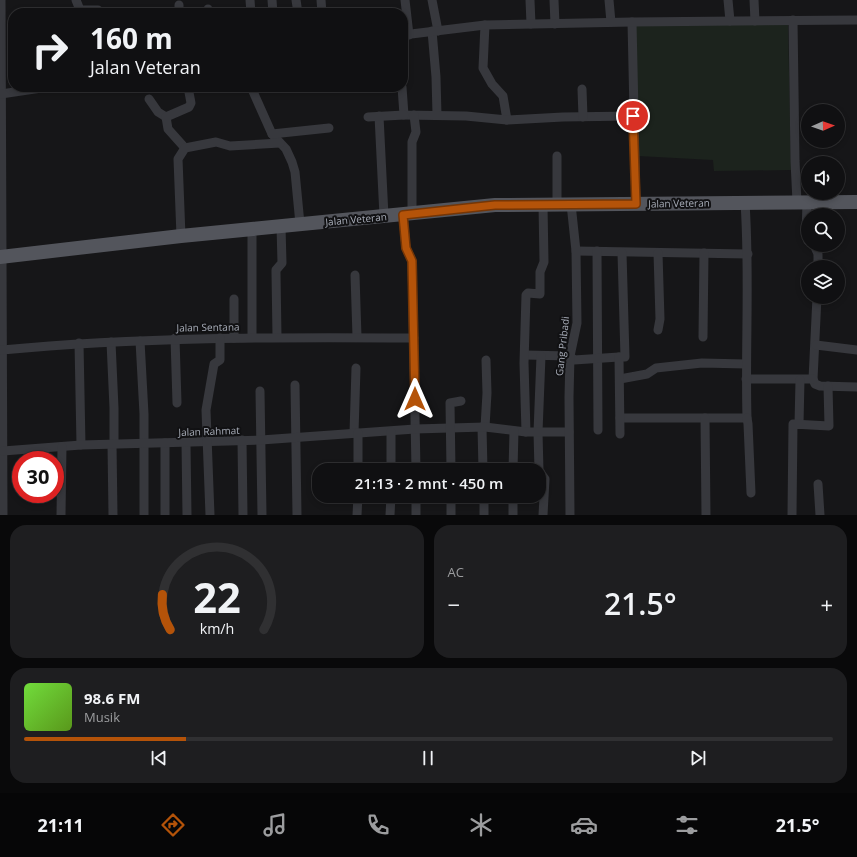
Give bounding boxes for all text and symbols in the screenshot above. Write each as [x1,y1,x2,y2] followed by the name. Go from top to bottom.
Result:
[90,19,173,57] text: 160 m
[24,24,76,76] icon: right
[90,55,201,79] text: Jalan Veteran
[616,99,650,133] pin
[801,104,845,148] north arrow
[801,104,845,304] map controls
[622,105,644,127] icon: arrive
[801,156,845,200] button: sound
[647,195,710,211] street label: Jalan Veteran
[801,208,845,252] button: search
[324,209,387,229] street label: Jalan Veteran
[801,260,845,304] button: layers
[552,315,572,377] street label: Gang Pribadi
[175,319,240,335] street label: Jalan Sentana
[394,378,436,420] position arrow
[177,423,240,439] street label: Jalan Rahmat
[12,451,64,503] speed limit sign: 30
[355,473,503,493] text: 21:13 · 2 mnt · 450 m
[448,563,464,581] text: AC
[193,568,241,624] text: 22
[604,583,677,624] text: 21.5°
[448,589,460,619] text: −
[820,589,833,619] text: +
[199,618,234,637] text: km/h
[84,688,140,708] text: 98.6 FM
[84,708,120,726] text: Musik
[148,747,170,769] icon: previous
[417,747,439,769] icon: pause
[687,747,709,769] icon: next
[159,811,187,839] icon: directions
[261,811,289,839] icon: music
[364,811,392,839] icon: phone
[467,811,495,839] icon: climate
[570,811,598,839] icon: car
[673,811,701,839] icon: filters
[37,813,84,837] text: 21:11
[776,813,819,837] text: 21.5°

